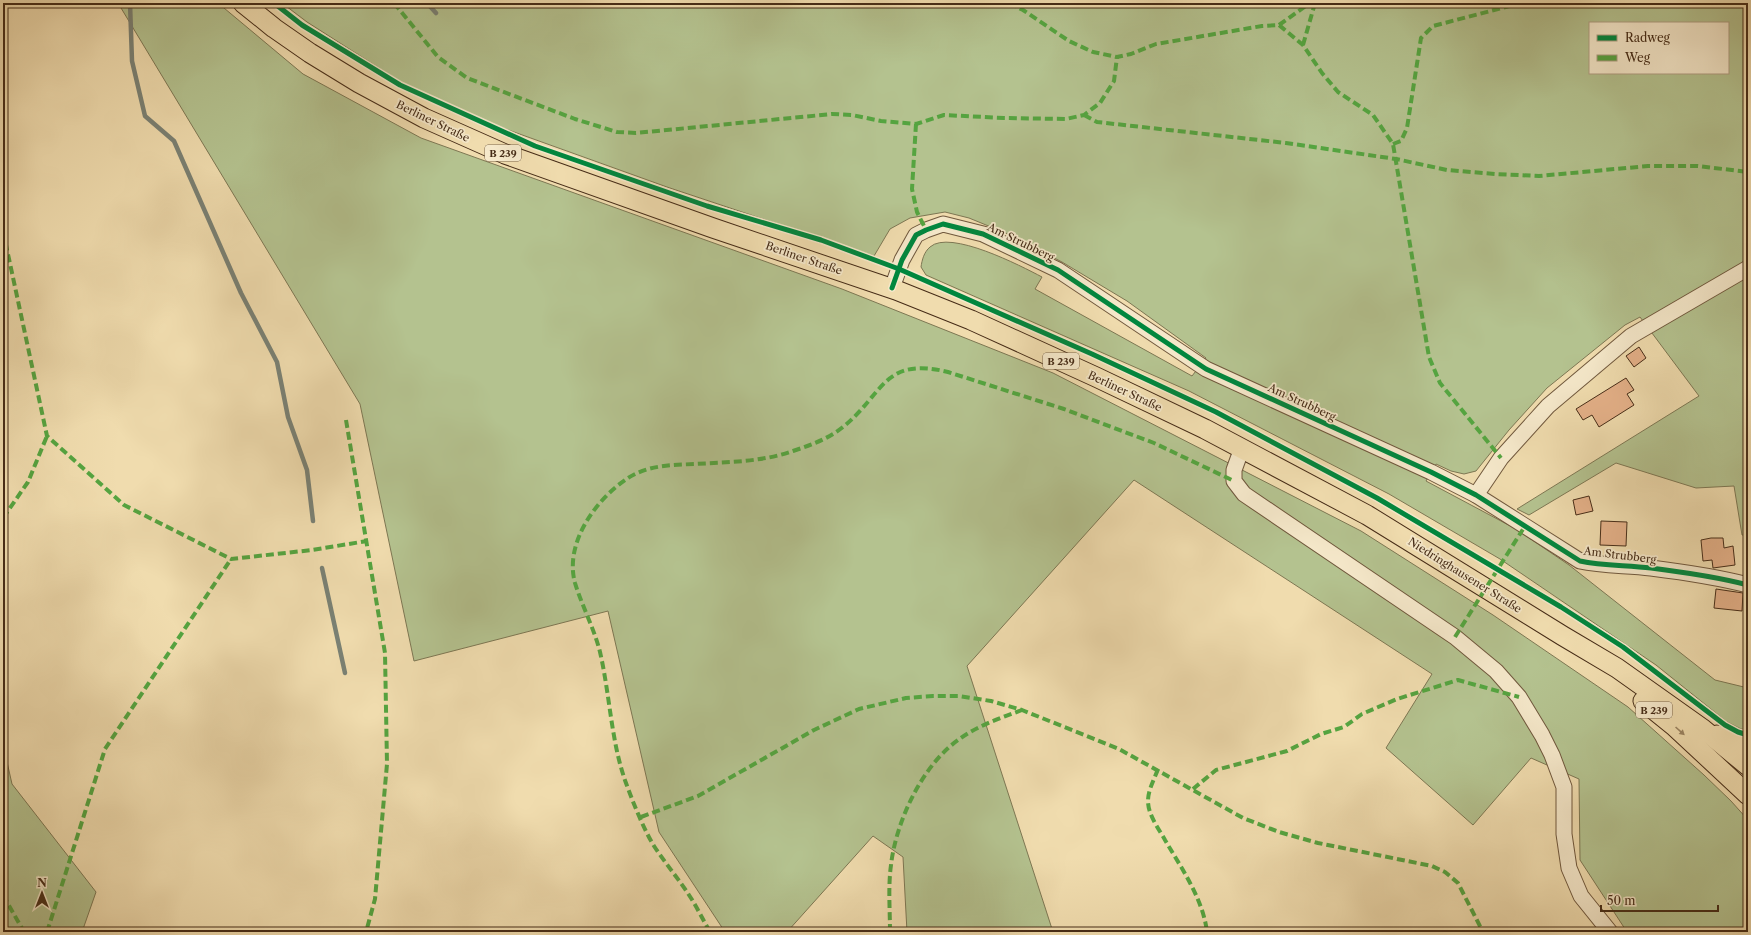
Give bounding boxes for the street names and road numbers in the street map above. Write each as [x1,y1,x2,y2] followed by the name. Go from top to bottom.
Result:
[394,97,472,145] street label: Berliner Straße
[485,145,521,161] road number: B 239
[984,219,1057,264] street label: Am Strubberg
[764,238,844,278] street label: Berliner Straße
[1043,353,1079,369] road number: B 239
[1086,368,1164,414] street label: Berliner Straße
[1265,380,1338,424] street label: Am Strubberg
[1406,534,1524,616] street label: Niedringhausener Straße
[1582,543,1657,566] street label: Am Strubberg
[1636,702,1672,718] road number: B 239

